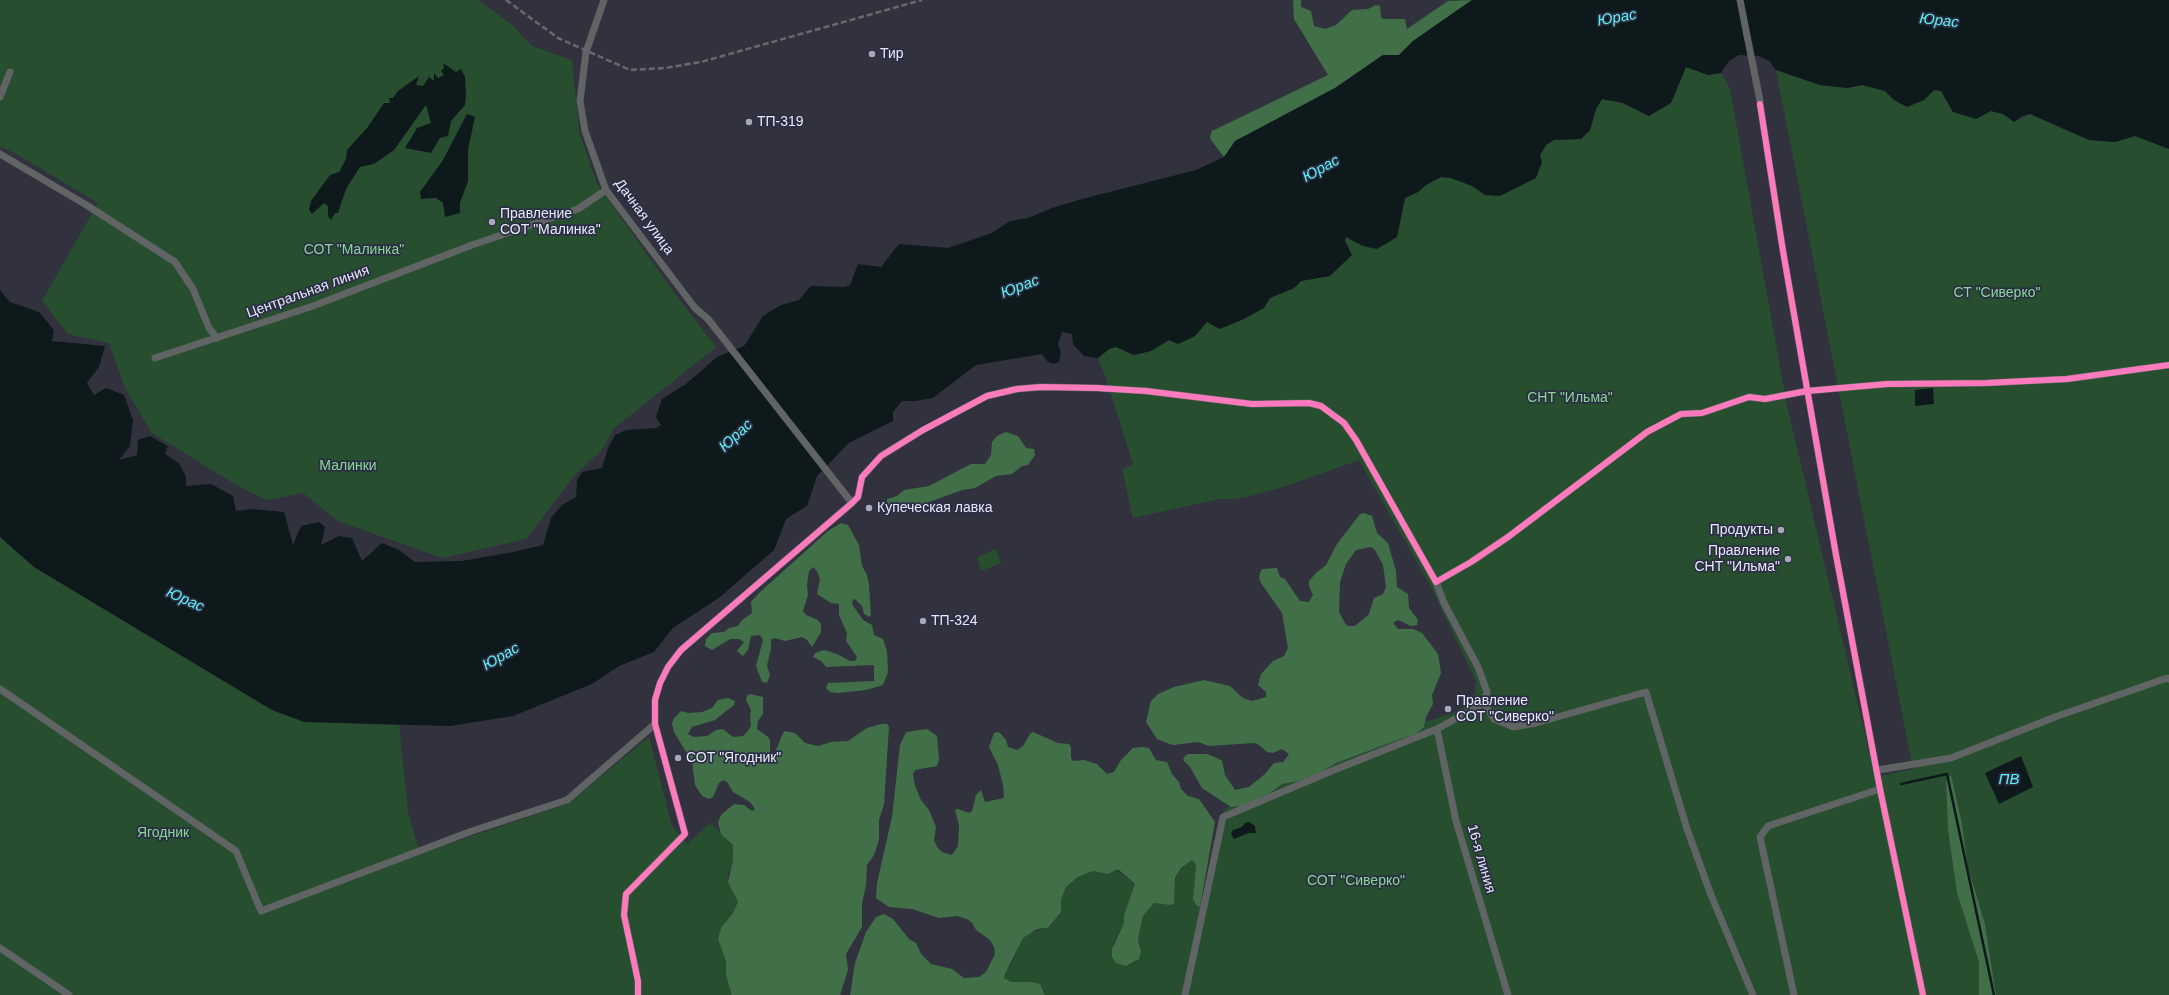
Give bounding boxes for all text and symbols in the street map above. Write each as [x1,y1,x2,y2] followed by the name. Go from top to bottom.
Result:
[1596,6,1638,30] water label: Юрас
[1918,10,1960,32] water label: Юрас
[880,46,904,62] place label: Тир
[867,49,877,59] marker: Тир
[757,114,804,130] place label: ТП-319
[744,117,754,127] marker: ТП-319
[1299,152,1343,186] water label: Юрас
[611,176,677,258] street label: Дачная улица
[500,206,601,238] place label: Правление СОТ "Малинка"
[487,217,497,227] marker: Правление СОТ "Малинка"
[304,242,404,258] park label: СОТ "Малинка"
[244,262,372,322] street label: Центральная линия
[998,272,1042,302] water label: Юрас
[1954,285,2040,301] park label: СТ "Сиверко"
[1527,390,1613,406] park label: СНТ "Ильма"
[715,416,757,456] water label: Юрас
[319,458,377,474] park label: Малинки
[877,500,992,516] place label: Купеческая лавка
[864,503,874,513] marker: Купеческая лавка
[1710,522,1773,538] place label: Продукты
[1776,525,1786,535] marker: Продукты
[1694,543,1780,576] place label: Правление СНТ "Ильма"
[1783,554,1793,564] marker: Правление СНТ "Ильма"
[163,584,207,616] water label: Юрас
[931,613,978,629] place label: ТП-324
[918,616,928,626] marker: ТП-324
[479,639,523,675] water label: Юрас
[1456,693,1554,726] place label: Правление СОТ "Сиверко"
[1443,704,1453,714] marker: Правление СОТ "Сиверко"
[686,750,781,766] place label: СОТ "Ягодник"
[673,753,683,763] marker: СОТ "Ягодник"
[1999,771,2019,789] water label: ПВ
[1463,823,1499,895] street label: 16-я линия
[137,825,189,841] park label: Ягодник
[1307,873,1405,889] park label: СОТ "Сиверко"

